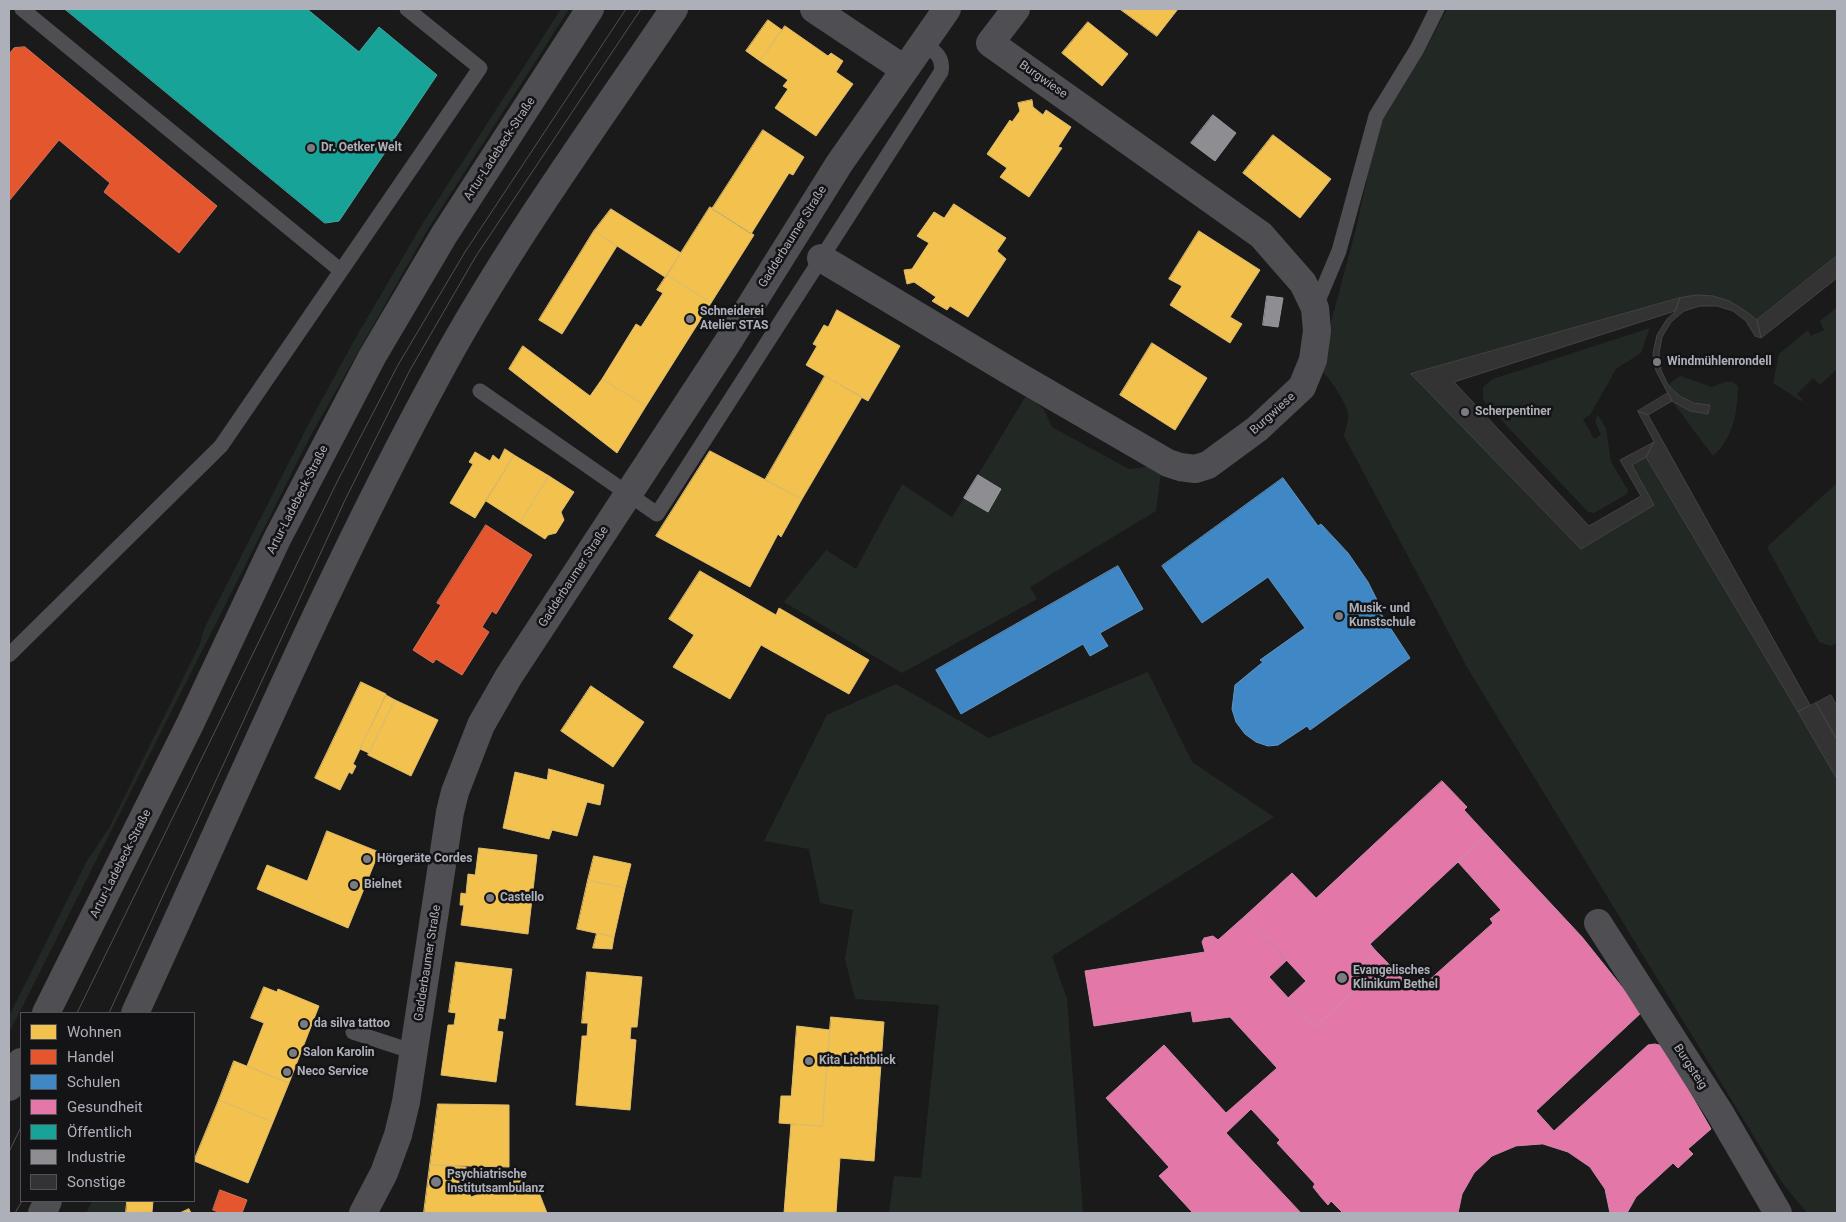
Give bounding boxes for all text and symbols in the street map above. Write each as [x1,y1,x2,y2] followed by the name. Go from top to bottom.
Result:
[1016,58,1070,102] street label: Burgwiese
[461,95,539,203] street label: Artur-Ladebeck-Straße
[321,141,402,155] place label: Dr. Oetker Welt
[305,142,317,154] marker: Dr. Oetker Welt
[756,183,830,291] street label: Gadderbaumer Straße
[700,305,768,333] place label: Schneiderei Atelier STAS
[684,313,696,325] marker: Schneiderei Atelier STAS
[1667,355,1772,369] place label: Windmühlenrondell
[1651,356,1663,368] marker: Windmühlenrondell
[1248,390,1298,438] street label: Burgwiese
[1475,405,1551,419] place label: Scherpentiner
[1459,406,1471,418] marker: Scherpentiner
[264,443,332,557] street label: Artur-Ladebeck-Straße
[536,524,612,630] street label: Gadderbaumer Straße
[1349,602,1416,630] place label: Musik- und Kunstschule
[1333,610,1345,622] marker: Musik- und Kunstschule
[87,807,155,921] street label: Artur-Ladebeck-Straße
[377,852,472,866] place label: Hörgeräte Cordes
[361,853,373,865] marker: Hörgeräte Cordes
[364,878,402,892] place label: Bielnet
[348,879,360,891] marker: Bielnet
[500,891,544,905] place label: Castello
[484,892,496,904] marker: Castello
[412,904,444,1022] street label: Gadderbaumer Straße
[1353,964,1438,992] place label: Evangelisches Klinikum Bethel
[1335,971,1349,985] marker: Evangelisches Klinikum Bethel
[20,1012,195,1202] legend
[314,1017,390,1031] place label: da silva tattoo
[298,1018,310,1030] marker: da silva tattoo
[67,1023,121,1041] text: Wohnen
[1670,1042,1710,1092] street label: Burgsteig
[303,1046,375,1060] place label: Salon Karolin
[287,1047,299,1059] marker: Salon Karolin
[67,1048,114,1066] text: Handel
[819,1054,896,1068] place label: Kita Lichtblick
[803,1055,815,1067] marker: Kita Lichtblick
[297,1065,368,1079] place label: Neco Service
[281,1066,293,1078] marker: Neco Service
[67,1073,120,1091] text: Schulen
[67,1098,143,1116] text: Gesundheit
[67,1123,132,1141] text: Öffentlich
[67,1148,125,1166] text: Industrie
[447,1168,544,1196] place label: Psychiatrische Institutsambulanz
[67,1173,125,1191] text: Sonstige
[429,1175,443,1189] marker: Psychiatrische Institutsambulanz

